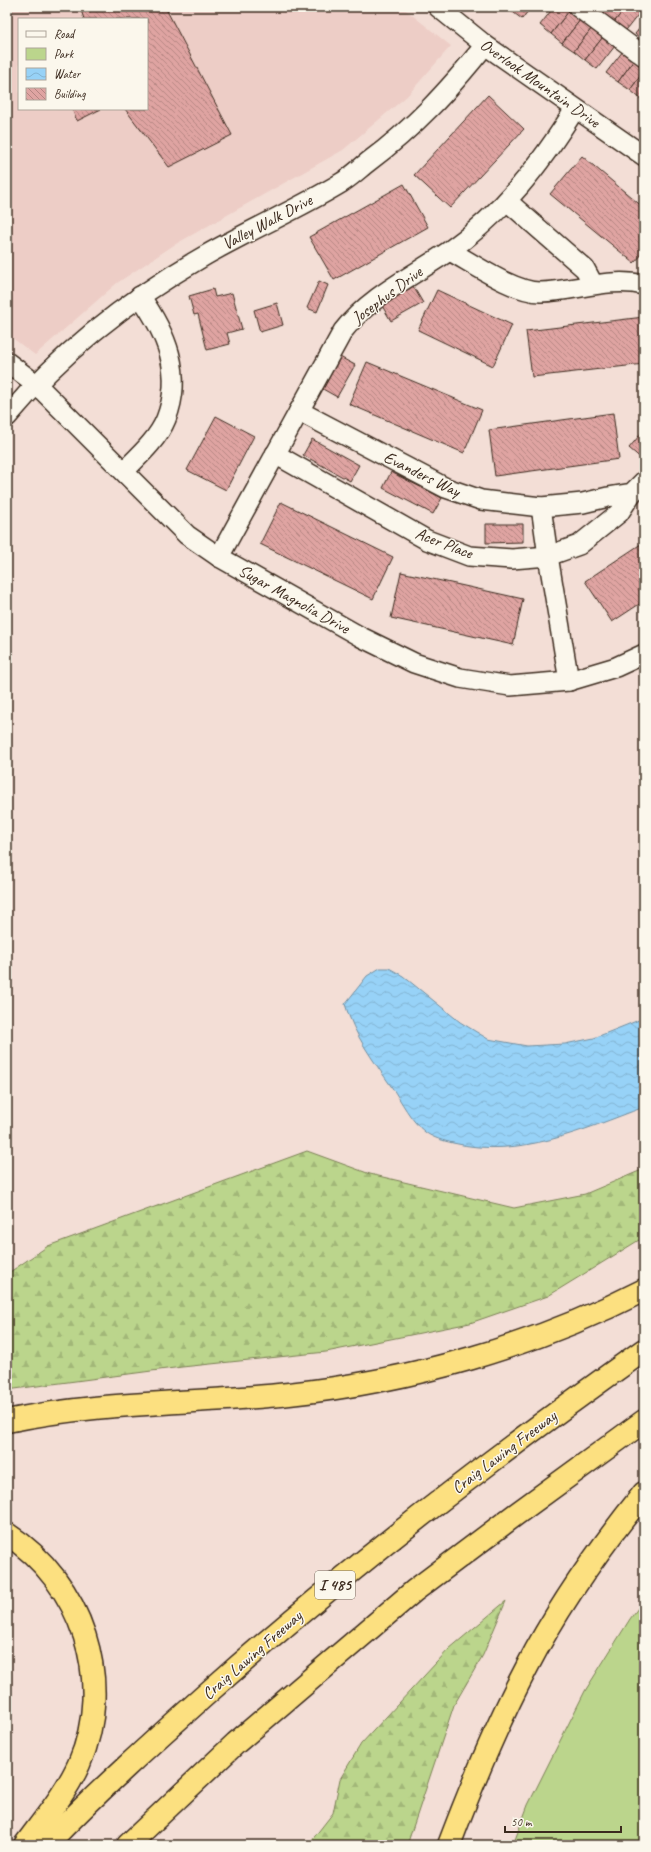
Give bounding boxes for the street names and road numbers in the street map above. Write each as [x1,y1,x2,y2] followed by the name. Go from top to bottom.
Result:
[476,34,605,133] street label: Overlook Mountain Drive
[218,189,317,254] street label: Valley Walk Drive
[347,261,428,329] street label: Josephus Drive
[380,446,465,502] street label: Evanders Way
[412,523,477,564] street label: Acer Place
[235,560,355,639] street label: Sugar Magnolia Drive
[447,1405,561,1498] street label: Craig Lawing Freeway
[315,1571,355,1599] road number: I 485
[198,1605,307,1704] street label: Craig Lawing Freeway

